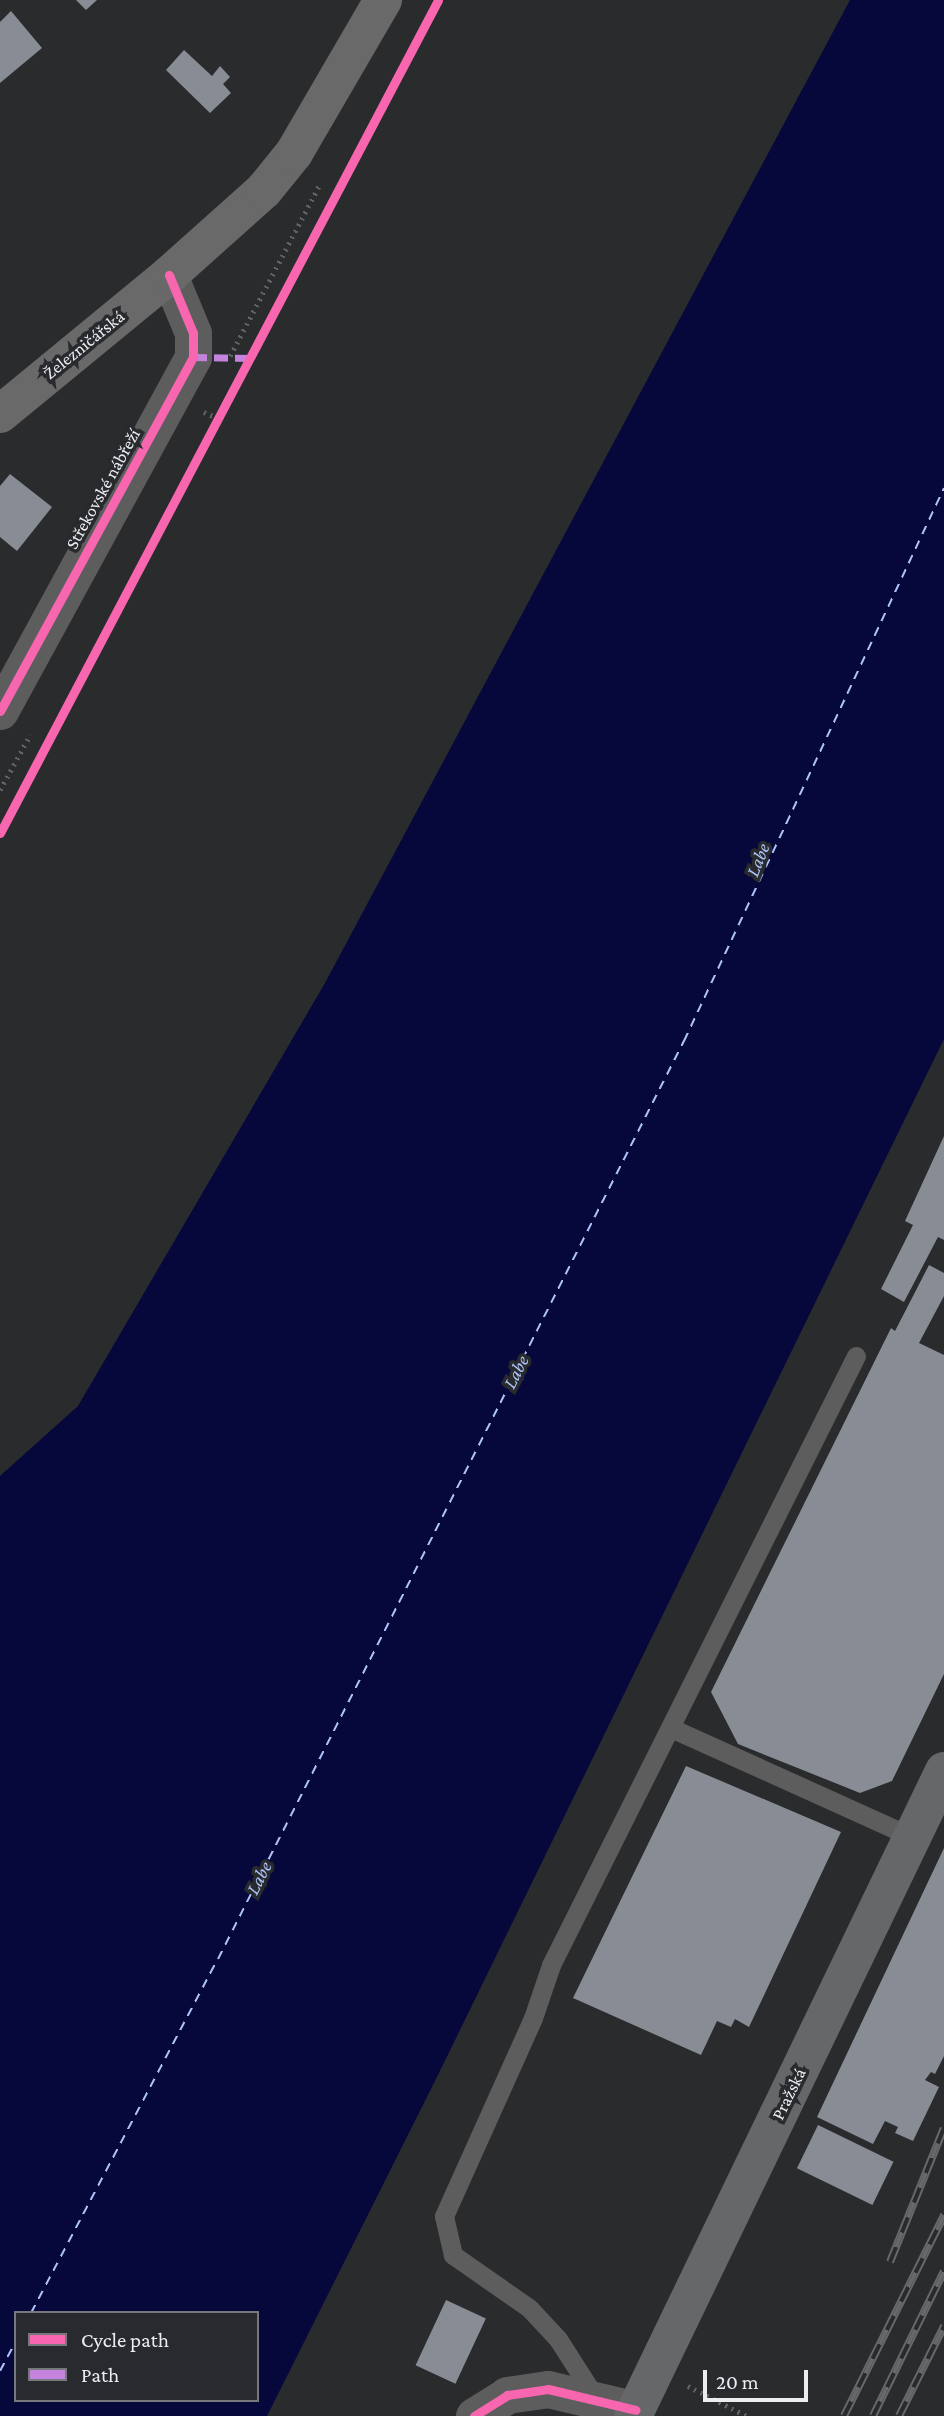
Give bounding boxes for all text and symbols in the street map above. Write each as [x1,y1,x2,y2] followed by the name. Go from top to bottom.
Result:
[39,306,129,384] street label: Železničářská
[61,425,145,553] street label: Střekovské nábřeží
[741,840,775,880] water label: Labe
[498,1352,534,1392] water label: Labe
[241,1858,277,1898] water label: Labe
[767,2065,811,2123] street label: Pražská
[14,2311,259,2402] legend
[81,2328,169,2352] text: Cycle path
[706,2356,811,2400] scale bar
[81,2363,119,2387] text: Path
[716,2370,759,2394] text: 20 m

